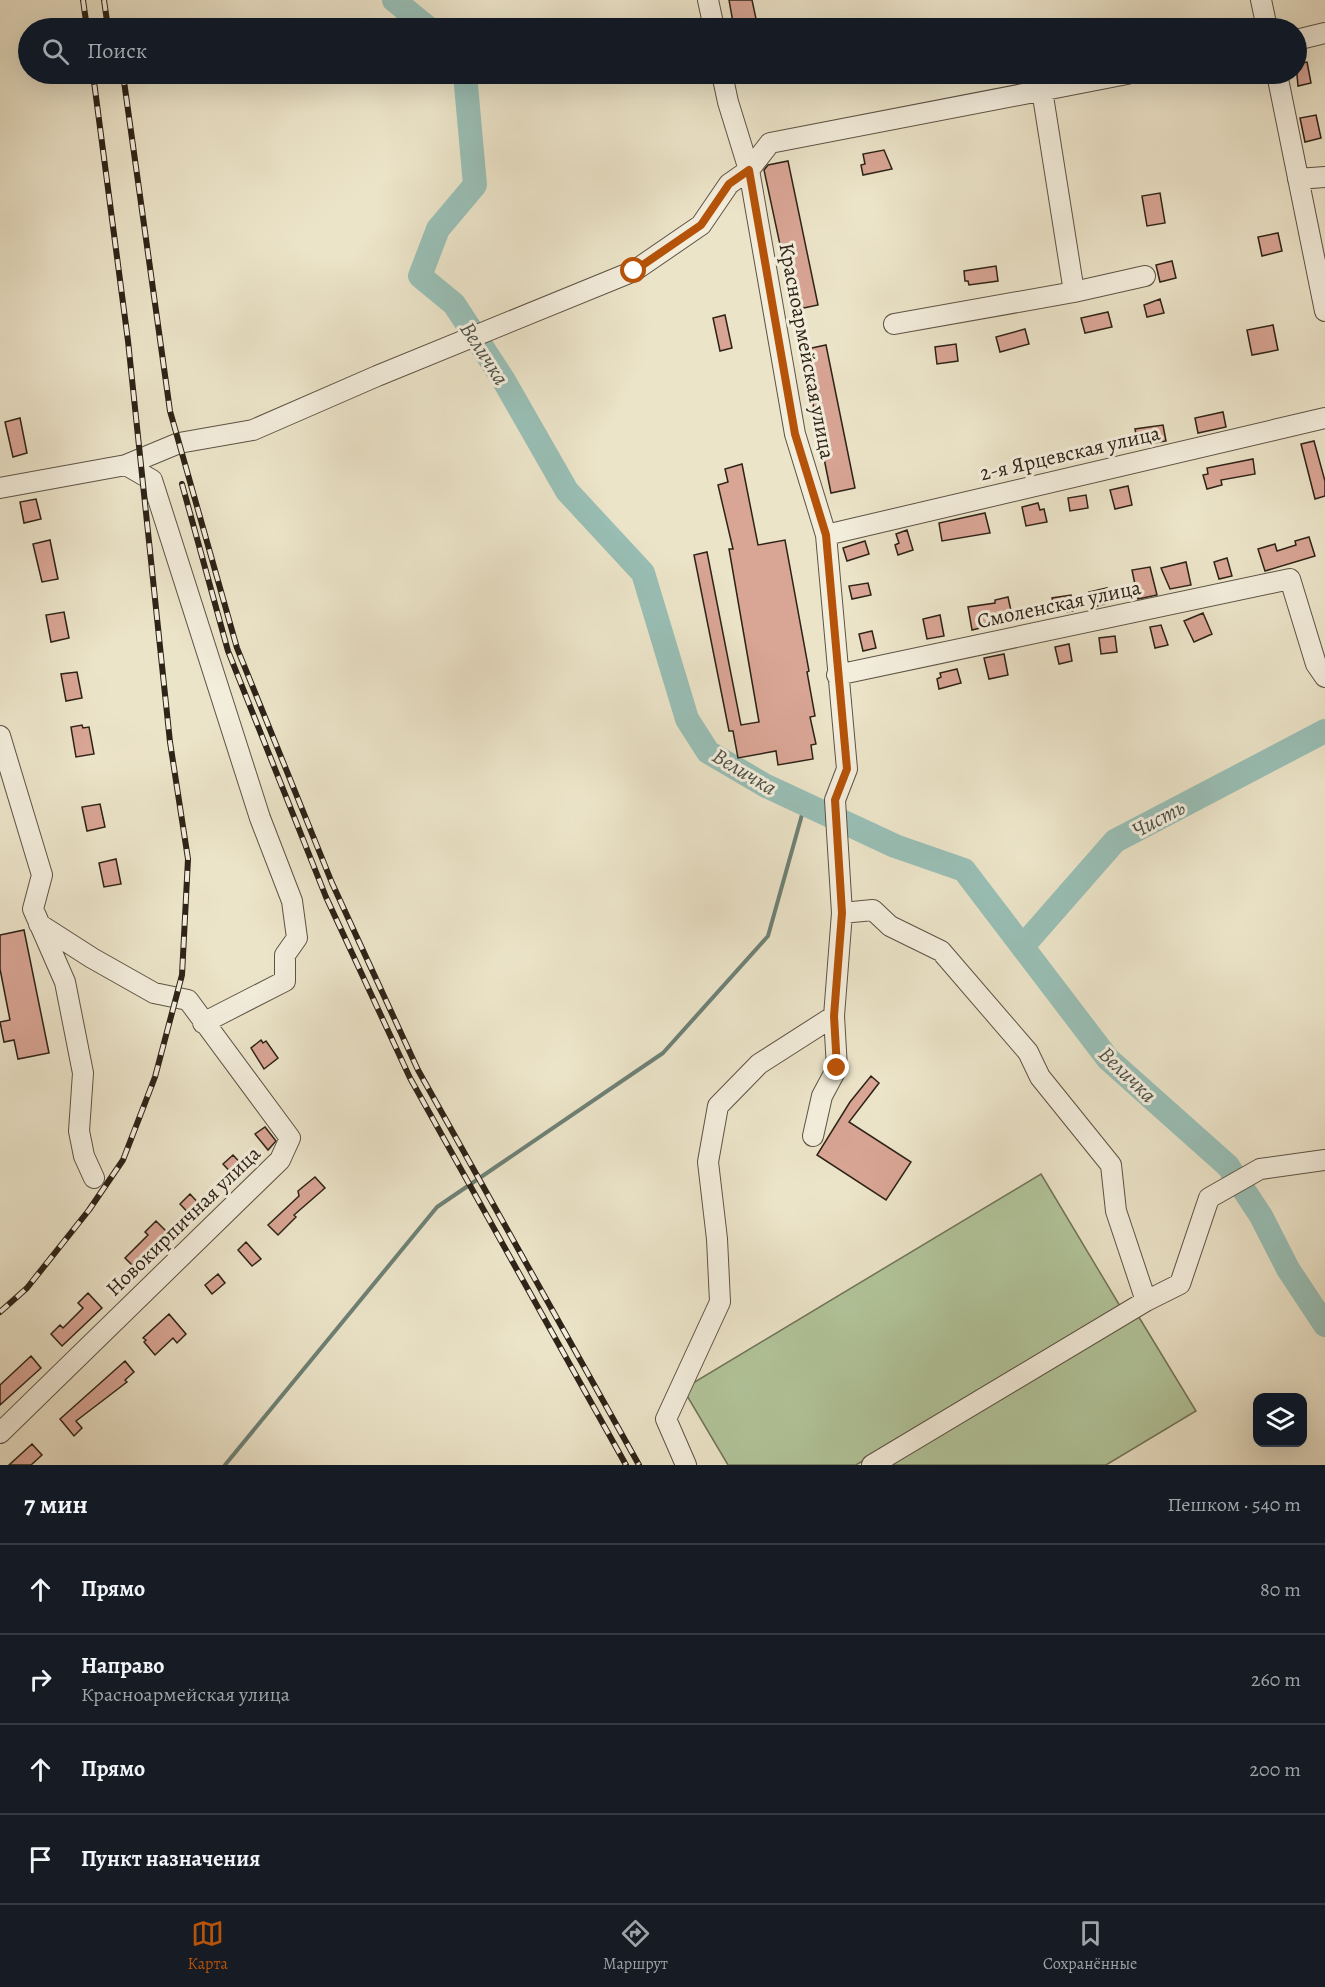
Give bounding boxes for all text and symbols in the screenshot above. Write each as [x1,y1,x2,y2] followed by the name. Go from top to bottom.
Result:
[18,18,1307,84] search box
[39,35,72,68] icon: search
[87,36,147,66] text: Поиск
[772,241,842,462] street label: Красноармейская улица
[620,257,646,283] route start
[452,316,516,391] water label: Величка
[977,419,1163,487] street label: 2-я Ярцевская улица
[974,573,1144,635] street label: Смоленская улица
[707,741,782,803] water label: Величка
[1127,792,1190,845] water label: Чисть
[1092,1040,1163,1110] water label: Величка
[823,1054,849,1080] route end
[100,1140,267,1302] street label: Новокирпичная улица
[1253,1393,1307,1447] map controls
[1253,1393,1307,1447] button: layers
[24,1487,88,1522] text: 7 мин
[1167,1491,1301,1518] text: Пешком · 540 m
[24,1573,57,1606] icon: ahead
[81,1574,145,1604] text: Прямо
[1260,1576,1301,1603] text: 80 m
[81,1651,164,1681] text: Направо
[24,1663,57,1696] icon: right
[1251,1666,1301,1693] text: 260 m
[81,1681,290,1708] text: Красноармейская улица
[24,1753,57,1786] icon: ahead
[81,1754,145,1784] text: Прямо
[1250,1756,1301,1783] text: 200 m
[24,1843,57,1876] icon: arrive
[81,1844,260,1874] text: Пункт назначения
[188,1917,228,1975] tab: Карта
[603,1917,668,1975] tab: Маршрут
[1043,1917,1137,1975] tab: Сохранённые

